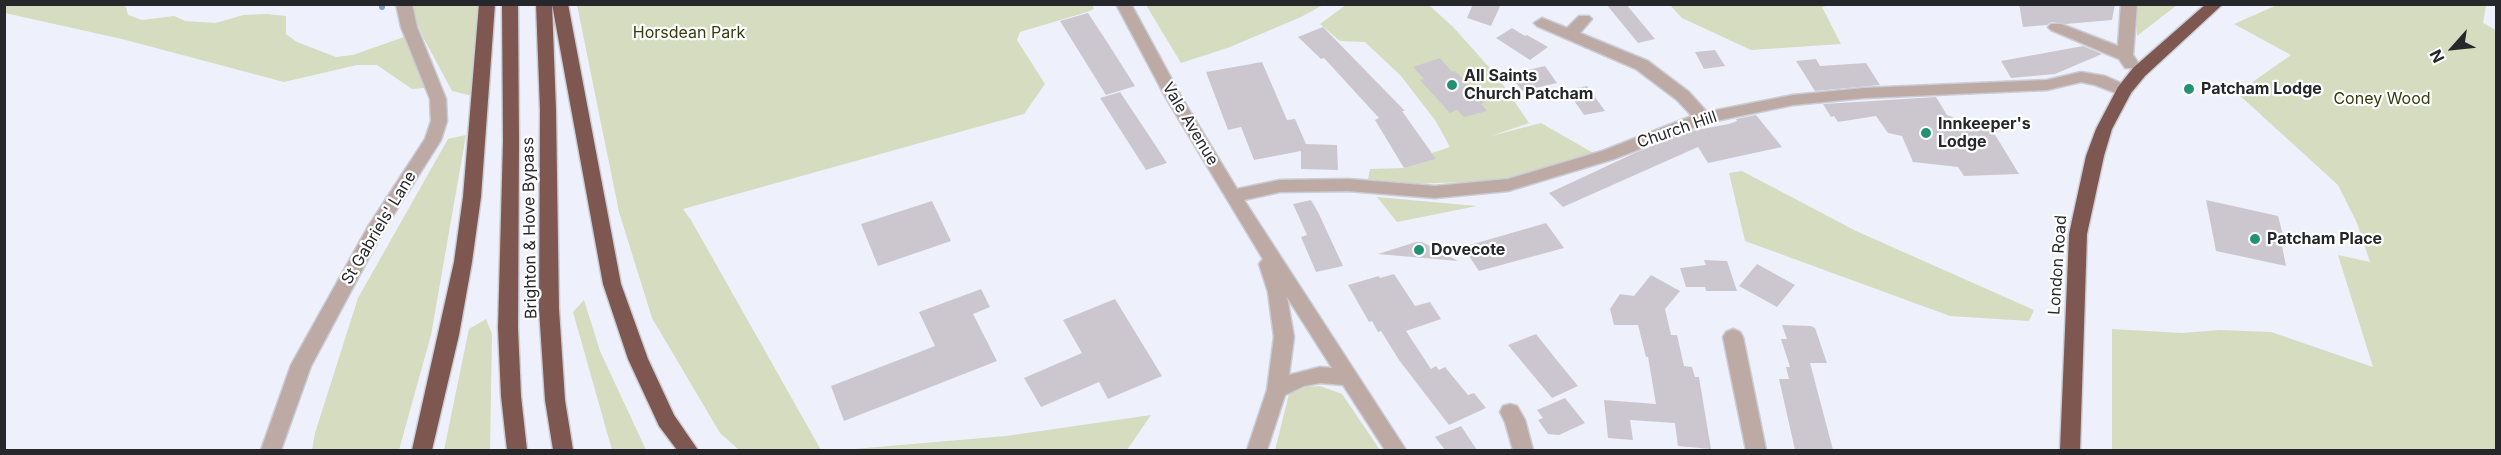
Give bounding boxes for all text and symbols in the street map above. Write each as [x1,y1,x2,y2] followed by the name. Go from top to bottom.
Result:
[2423,18,2483,78] north arrow
[633,23,745,43] park label: Horsdean Park
[2425,46,2449,66] text: N
[1464,66,1593,104] place label: All Saints Church Patcham
[1445,78,1459,92] marker: All Saints Church Patcham
[1158,79,1222,169] street label: Vale Avenue
[2201,79,2322,99] place label: Patcham Lodge
[2182,82,2196,96] marker: Patcham Lodge
[2333,89,2431,109] park label: Coney Wood
[1635,107,1719,153] street label: Church Hill
[1938,114,2031,152] place label: Innkeeper's Lodge
[1919,126,1933,140] marker: Innkeeper's Lodge
[519,137,541,319] street label: Brighton & Hove Bypass
[338,168,420,288] street label: St Gabriels' Lane
[2045,214,2071,316] street label: London Road
[2267,229,2382,249] place label: Patcham Place
[2248,232,2262,246] marker: Patcham Place
[1431,240,1505,260] place label: Dovecote
[1412,243,1426,257] marker: Dovecote

